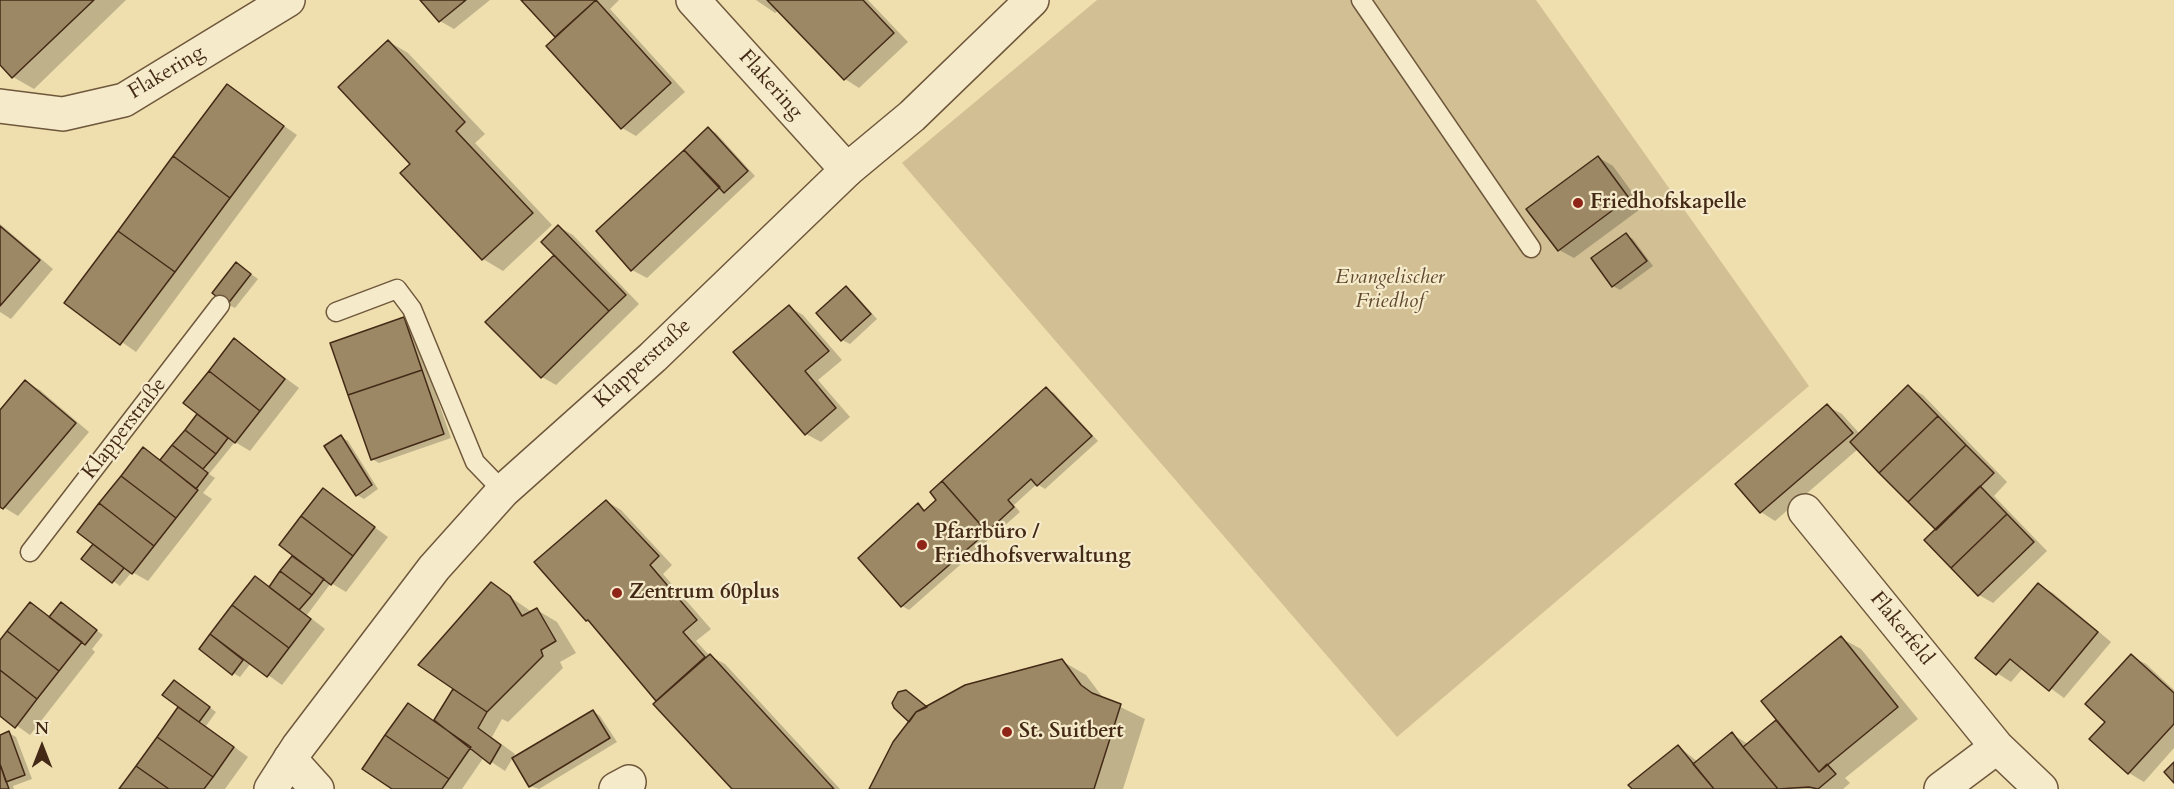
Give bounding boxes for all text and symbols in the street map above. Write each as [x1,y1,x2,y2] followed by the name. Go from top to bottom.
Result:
[124,40,210,106] street label: Flakering
[732,45,808,125] street label: Flakering
[1590,190,1747,216] place label: Friedhofskapelle
[1571,196,1585,210] marker: Friedhofskapelle
[1335,265,1445,315] park label: Evangelischer Friedhof
[589,314,697,414] street label: Klapperstraße
[78,373,172,485] street label: Klapperstraße
[934,520,1131,570] place label: Pfarrbüro / Friedhofsverwaltung
[915,538,929,552] marker: Pfarrbüro / Friedhofsverwaltung
[629,580,780,606] place label: Zentrum 60plus
[610,586,624,600] marker: Zentrum 60plus
[1864,587,1938,671] street label: Flakerfeld
[12,717,72,777] north arrow
[35,718,49,740] text: N
[1019,719,1124,745] place label: St. Suitbert
[1000,725,1014,739] marker: St. Suitbert

